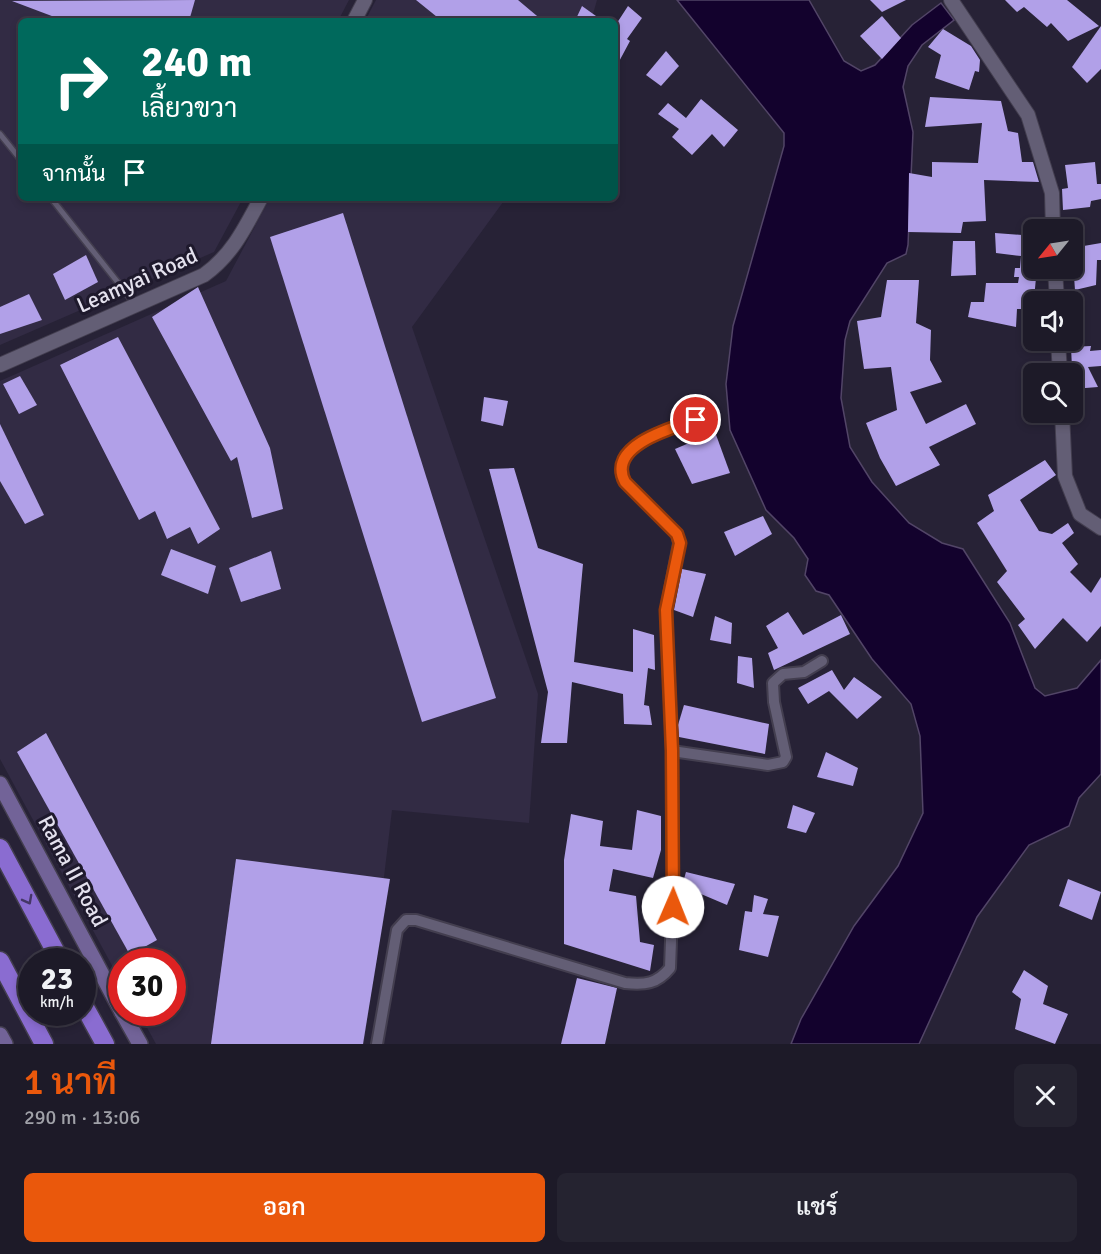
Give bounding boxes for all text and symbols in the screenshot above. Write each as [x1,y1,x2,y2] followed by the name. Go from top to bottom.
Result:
[141,37,252,88] text: 240 m
[42,42,120,120] icon: right
[141,92,237,125] text: เลี้ยวขวา
[118,156,151,189] icon: arrive
[42,160,106,187] text: จากนั้น
[1023,219,1083,279] north arrow
[1023,219,1083,423] map controls
[72,241,202,319] street label: Leamyai Road
[1023,291,1083,351] button: sound
[1023,363,1083,423] button: search
[670,394,721,445] pin
[679,403,712,436] icon: arrive
[32,811,114,931] street label: Rama II Road
[641,875,705,939] position arrow
[21,893,32,904] one-way arrow
[108,948,186,1026] speed limit sign: 30
[41,961,73,998] text: 23
[40,993,74,1011] text: km/h
[24,1060,117,1105] text: 1 นาที
[1014,1064,1077,1127] button: close
[24,1105,140,1130] text: 290 m · 13:06
[24,1173,545,1242] button: ออก
[557,1173,1077,1242] button: แชร์

